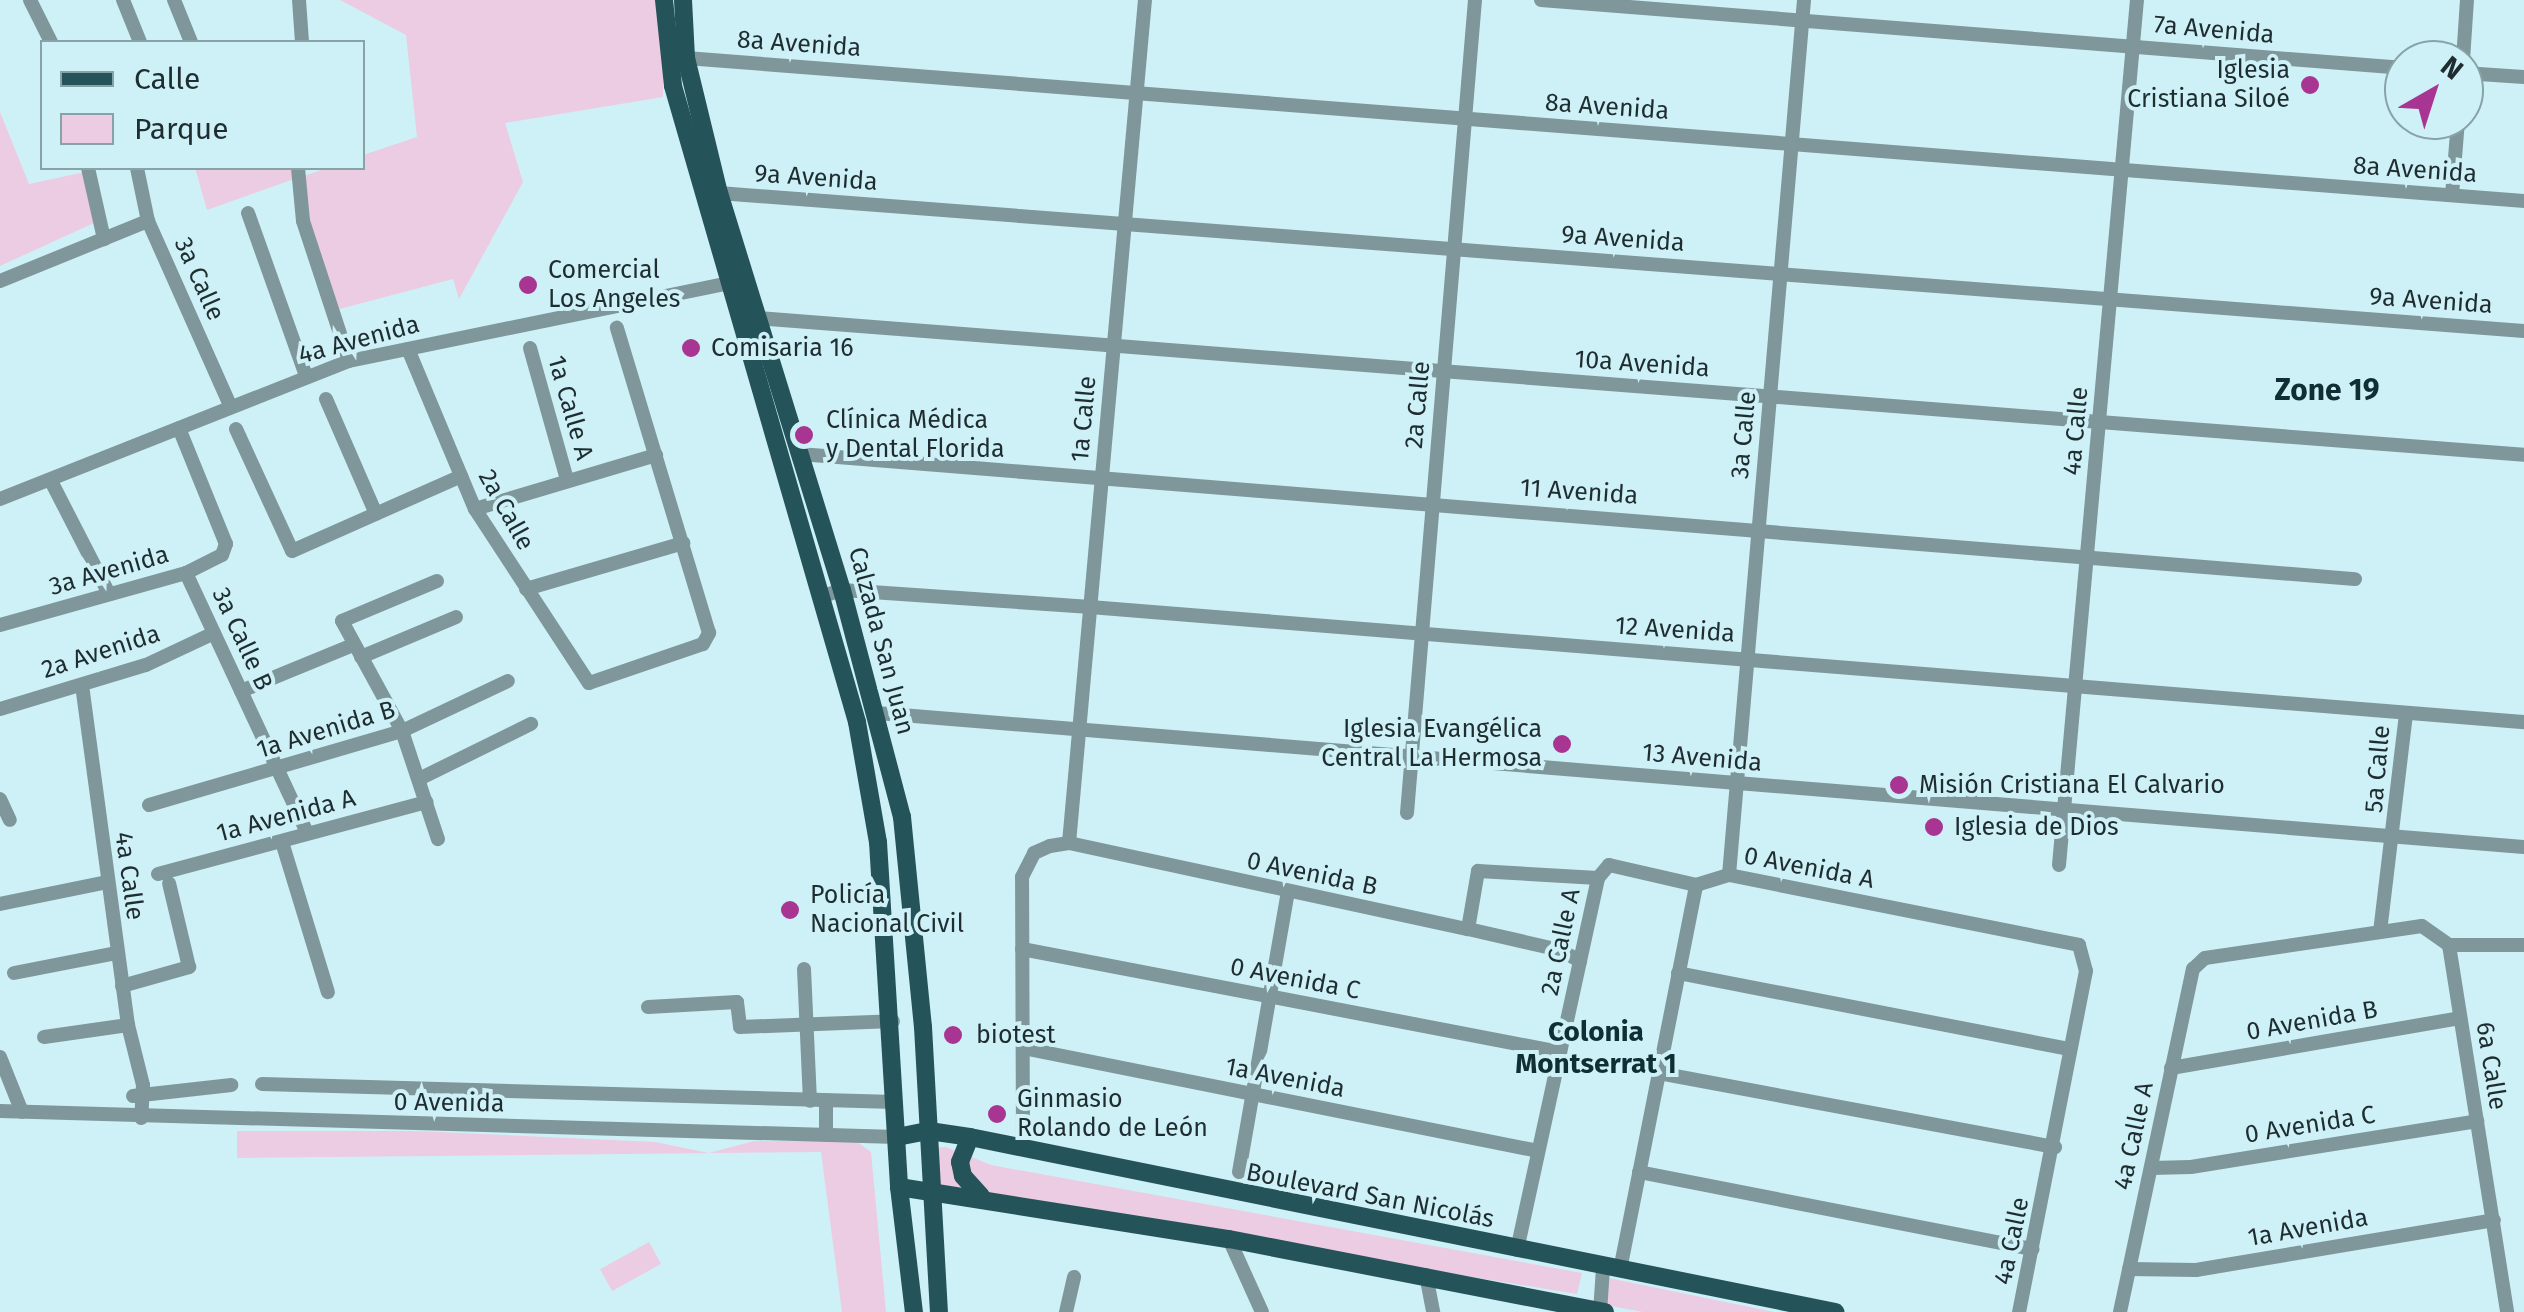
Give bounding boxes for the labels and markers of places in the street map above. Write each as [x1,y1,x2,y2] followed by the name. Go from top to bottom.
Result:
[2127,56,2290,115] place label: Iglesia Cristiana Siloé
[2299,74,2321,96] marker: Iglesia Cristiana Siloé
[548,256,680,315] place label: Comercial Los Angeles
[517,274,539,296] marker: Comercial Los Angeles
[711,333,854,363] place label: Comisaria 16
[680,337,702,359] marker: Comisaria 16
[826,406,1005,465] place label: Clínica Médica y Dental Florida
[791,422,817,448] marker: Clínica Médica y Dental Florida
[1321,715,1542,774] place label: Iglesia Evangélica Central La Hermosa
[1551,733,1573,755] marker: Iglesia Evangélica Central La Hermosa
[1919,770,2225,800] place label: Misión Cristiana El Calvario
[1888,774,1910,796] marker: Misión Cristiana El Calvario
[1954,812,2119,842] place label: Iglesia de Dios
[1923,816,1945,838] marker: Iglesia de Dios
[810,881,964,940] place label: Policía Nacional Civil
[779,899,801,921] marker: Policía Nacional Civil
[976,1020,1055,1050] place label: biotest
[940,1022,966,1048] marker: biotest
[1017,1085,1208,1144] place label: Ginmasio Rolando de León
[986,1103,1008,1125] marker: Ginmasio Rolando de León

